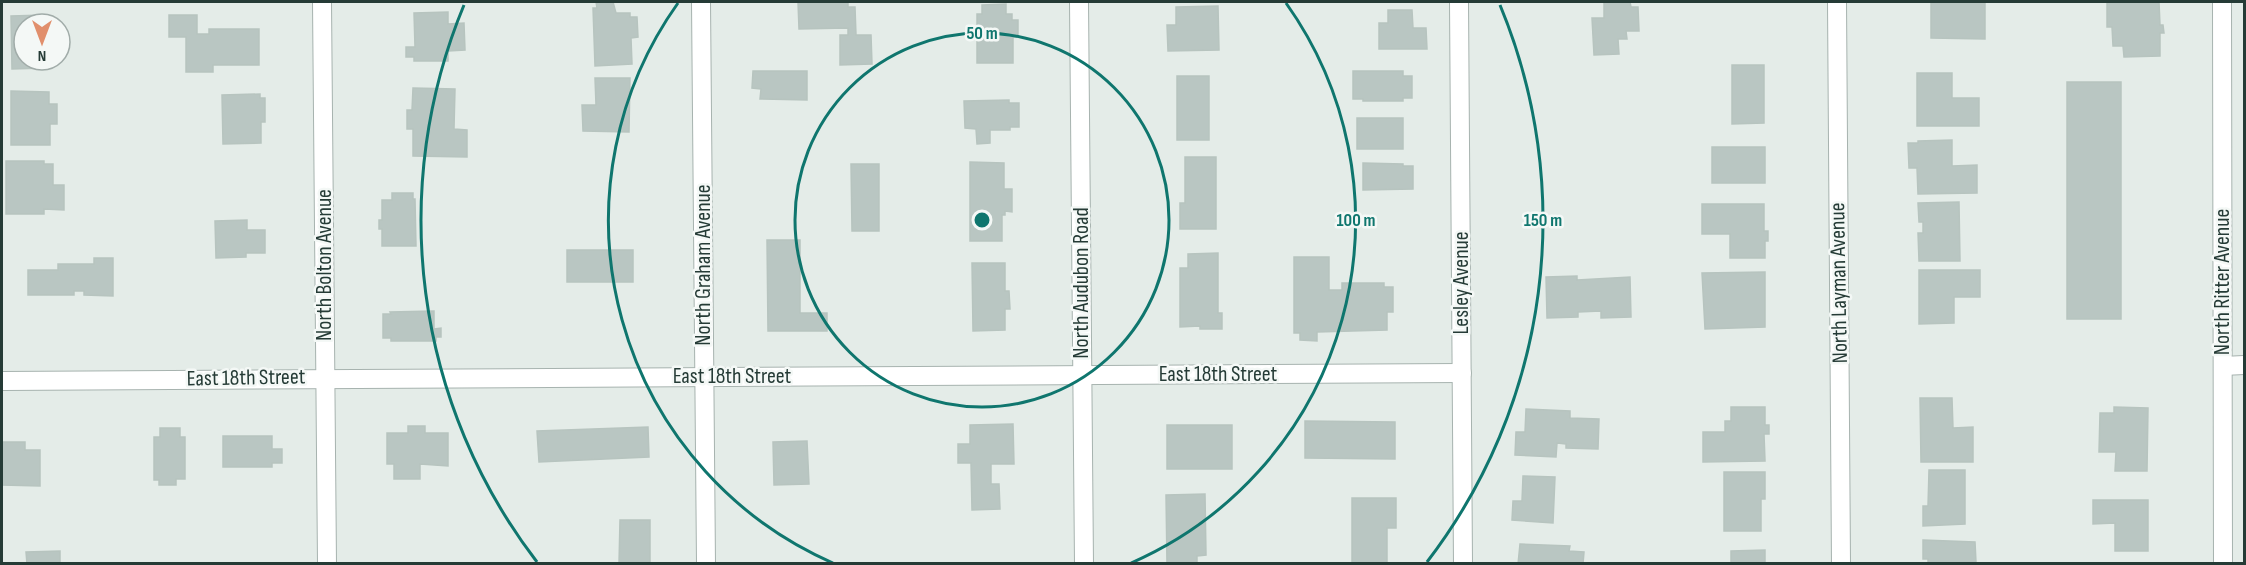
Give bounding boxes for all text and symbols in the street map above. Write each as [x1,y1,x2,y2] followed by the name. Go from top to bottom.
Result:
[12,12,72,72] north arrow
[966,23,998,44] text: 50 m
[38,46,46,65] text: N
[690,184,717,346] street label: North Graham Avenue
[311,189,338,341] street label: North Bolton Avenue
[1824,202,1854,364] street label: North Layman Avenue
[1068,207,1095,359] street label: North Audubon Road
[2209,209,2236,355] street label: North Ritter Avenue
[972,210,992,230] centre of rings
[1337,210,1376,231] text: 100 m
[1524,210,1562,231] text: 150 m
[1448,231,1475,335] street label: Lesley Avenue
[1159,361,1278,388] street label: East 18th Street
[186,363,306,393] street label: East 18th Street
[673,363,792,390] street label: East 18th Street

